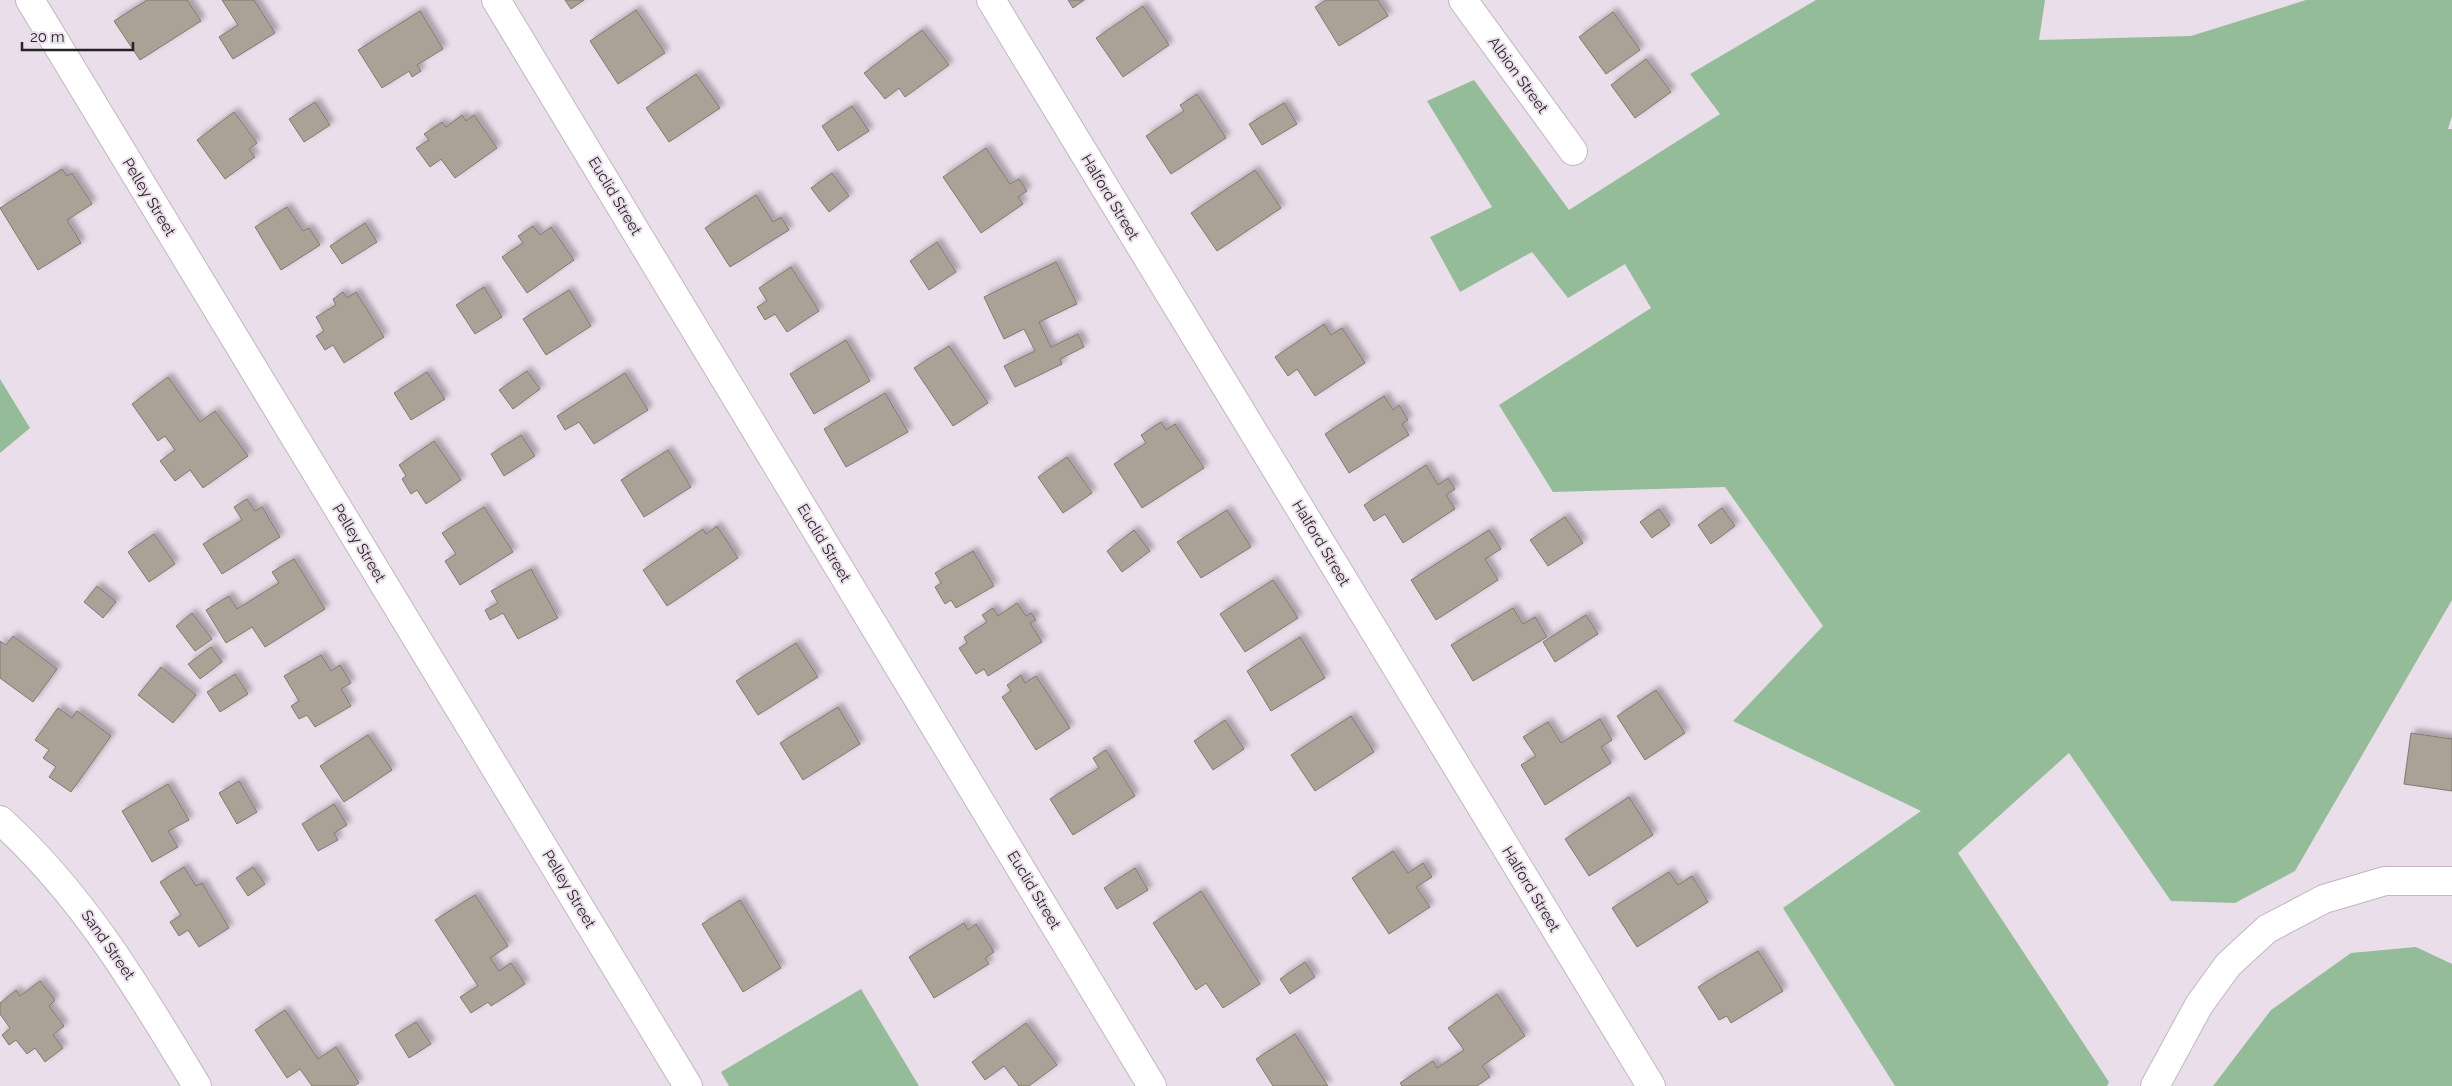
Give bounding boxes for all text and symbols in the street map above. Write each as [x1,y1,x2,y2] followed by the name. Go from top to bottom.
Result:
[22,20,134,52] scale bar
[30,28,65,46] text: 20 m
[1484,33,1552,117] street label: Albion Street
[1077,151,1143,243] street label: Halford Street
[585,154,645,238] street label: Euclid Street
[119,155,179,239] street label: Pelley Street
[1288,497,1354,589] street label: Halford Street
[329,501,389,585] street label: Pelley Street
[794,501,854,585] street label: Euclid Street
[1498,843,1564,935] street label: Halford Street
[539,847,599,931] street label: Pelley Street
[1004,848,1064,932] street label: Euclid Street
[77,907,139,983] street label: Sand Street

